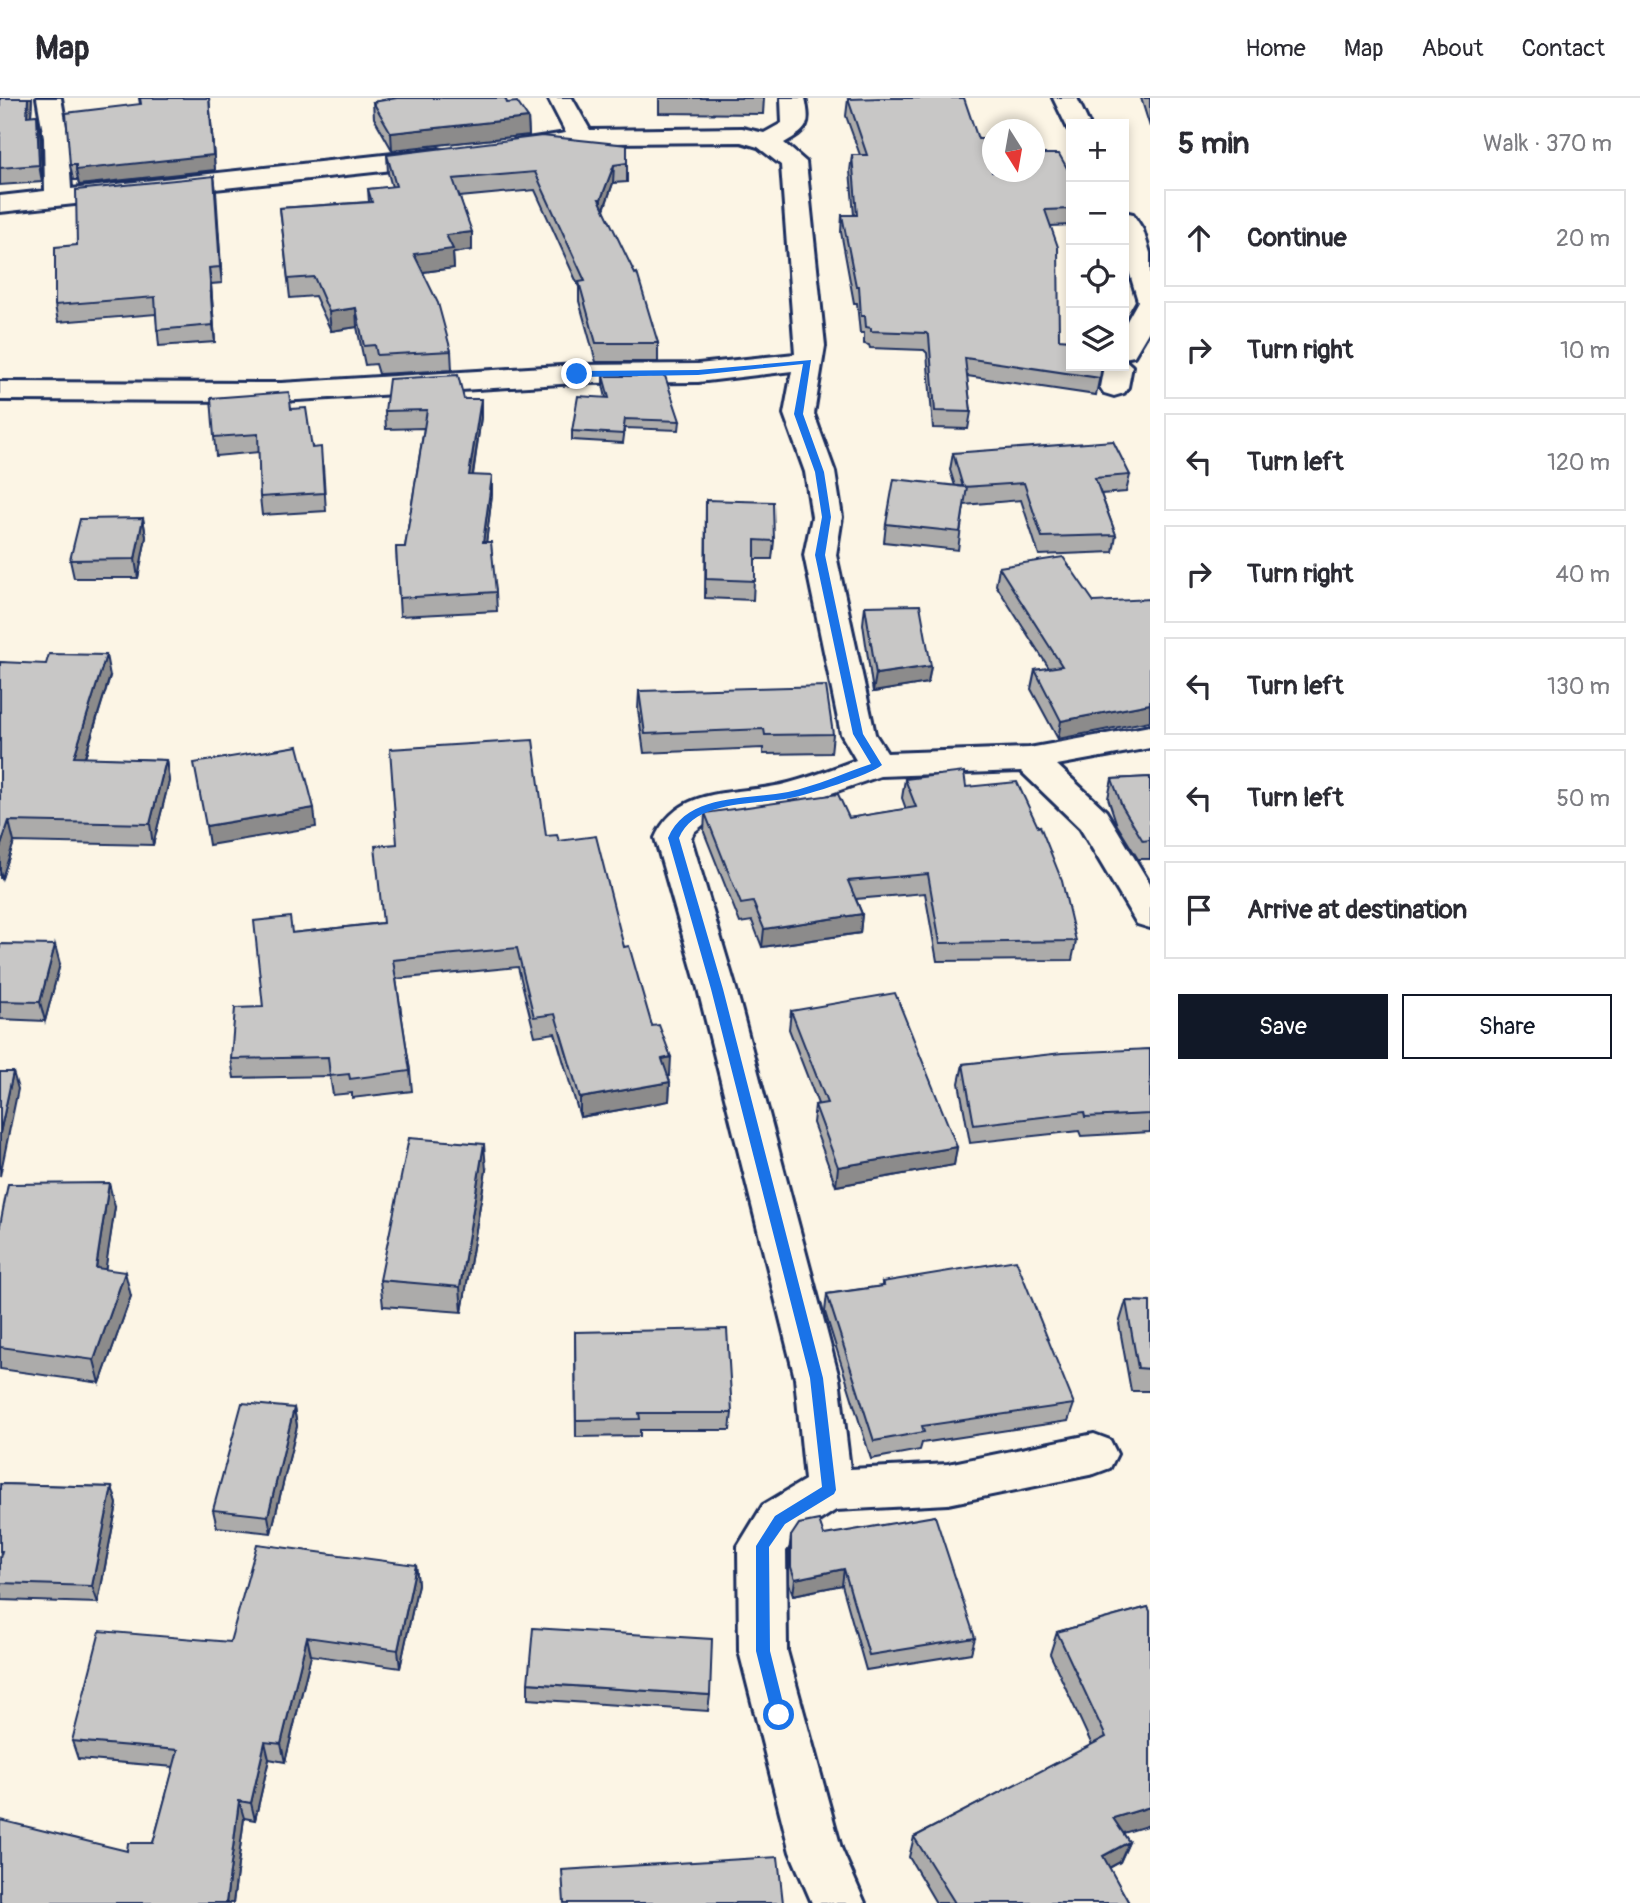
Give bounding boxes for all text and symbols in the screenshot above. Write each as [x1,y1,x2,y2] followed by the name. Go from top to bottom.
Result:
[35,28,90,69] text: Map
[1245,34,1306,63] text: Home
[1344,34,1384,63] text: Map
[1422,34,1484,63] text: About
[1522,34,1605,63] text: Contact
[982,119,1045,182] north arrow
[1066,119,1129,371] map controls
[1066,119,1129,182] button: +
[1178,125,1249,162] text: 5 min
[1483,129,1612,158] text: Walk · 370 m
[1066,182,1129,245] button: −
[1180,219,1218,257] icon: ahead
[1247,222,1347,254] text: Continue
[1556,224,1610,253] text: 20 m
[1066,245,1129,308] button: locate
[1066,308,1129,371] button: layers
[1180,331,1218,369] icon: right
[1247,334,1353,366] text: Turn right
[1560,336,1610,365] text: 10 m
[561,358,592,389] route end
[1180,443,1218,481] icon: left
[1247,446,1343,478] text: Turn left
[1547,448,1610,477] text: 120 m
[1180,555,1218,593] icon: right
[1247,558,1353,590] text: Turn right
[1556,560,1610,589] text: 40 m
[1180,667,1218,705] icon: left
[1247,670,1343,702] text: Turn left
[1547,672,1610,701] text: 130 m
[1180,779,1218,817] icon: left
[1247,782,1343,814] text: Turn left
[1556,784,1610,813] text: 50 m
[1180,891,1218,929] icon: arrive
[1247,894,1467,926] text: Arrive at destination
[1178,994,1388,1059] button: Save
[1402,994,1612,1059] button: Share
[763,1699,794,1730] route start

